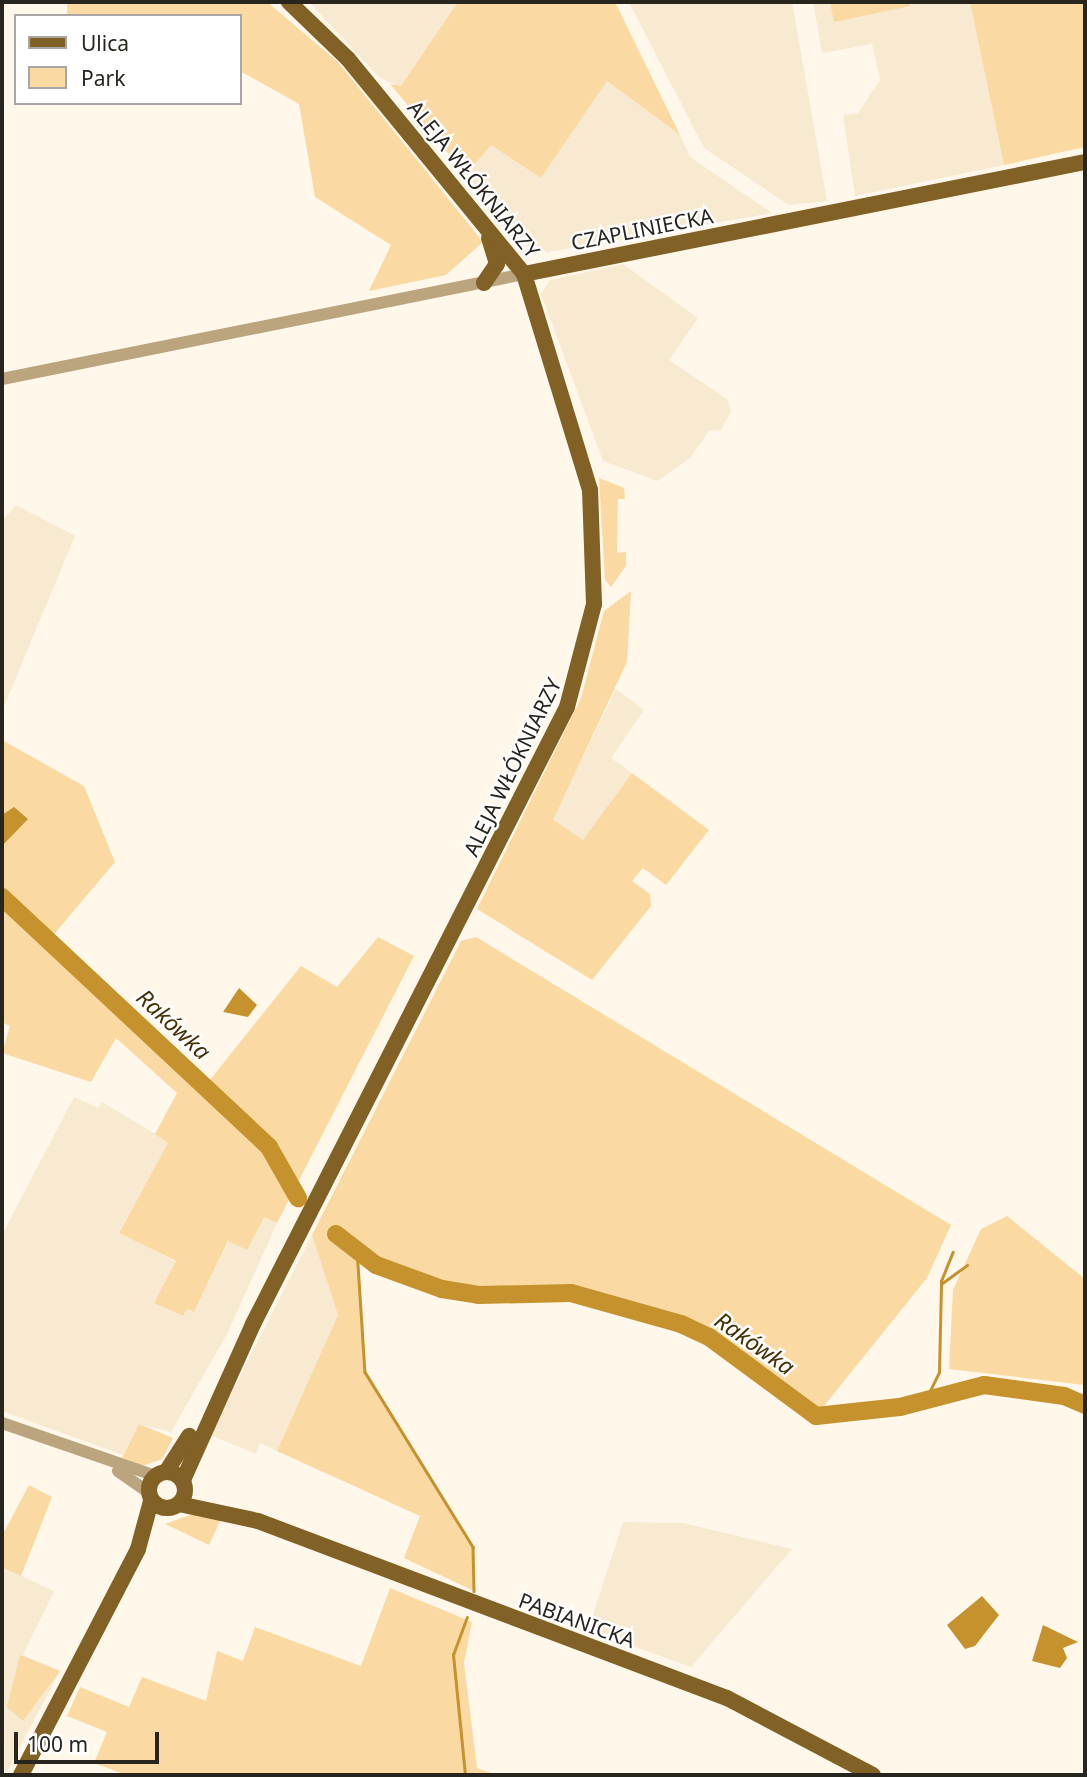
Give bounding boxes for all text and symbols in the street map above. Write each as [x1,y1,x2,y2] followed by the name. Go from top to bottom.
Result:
[14,14,242,105] legend
[81,29,129,57] text: Ulica
[81,64,125,92] text: Park
[403,95,545,263] street label: ALEJA WŁÓKNIARZY
[569,203,715,255] street label: CZAPLINIECKA
[458,674,566,860] street label: ALEJA WŁÓKNIARZY
[131,983,217,1065] water label: Rakówka
[710,1306,800,1380] water label: Rakówka
[515,1587,639,1653] street label: PABIANICKA
[18,1718,163,1762] scale bar
[27,1730,88,1758] text: 100 m

